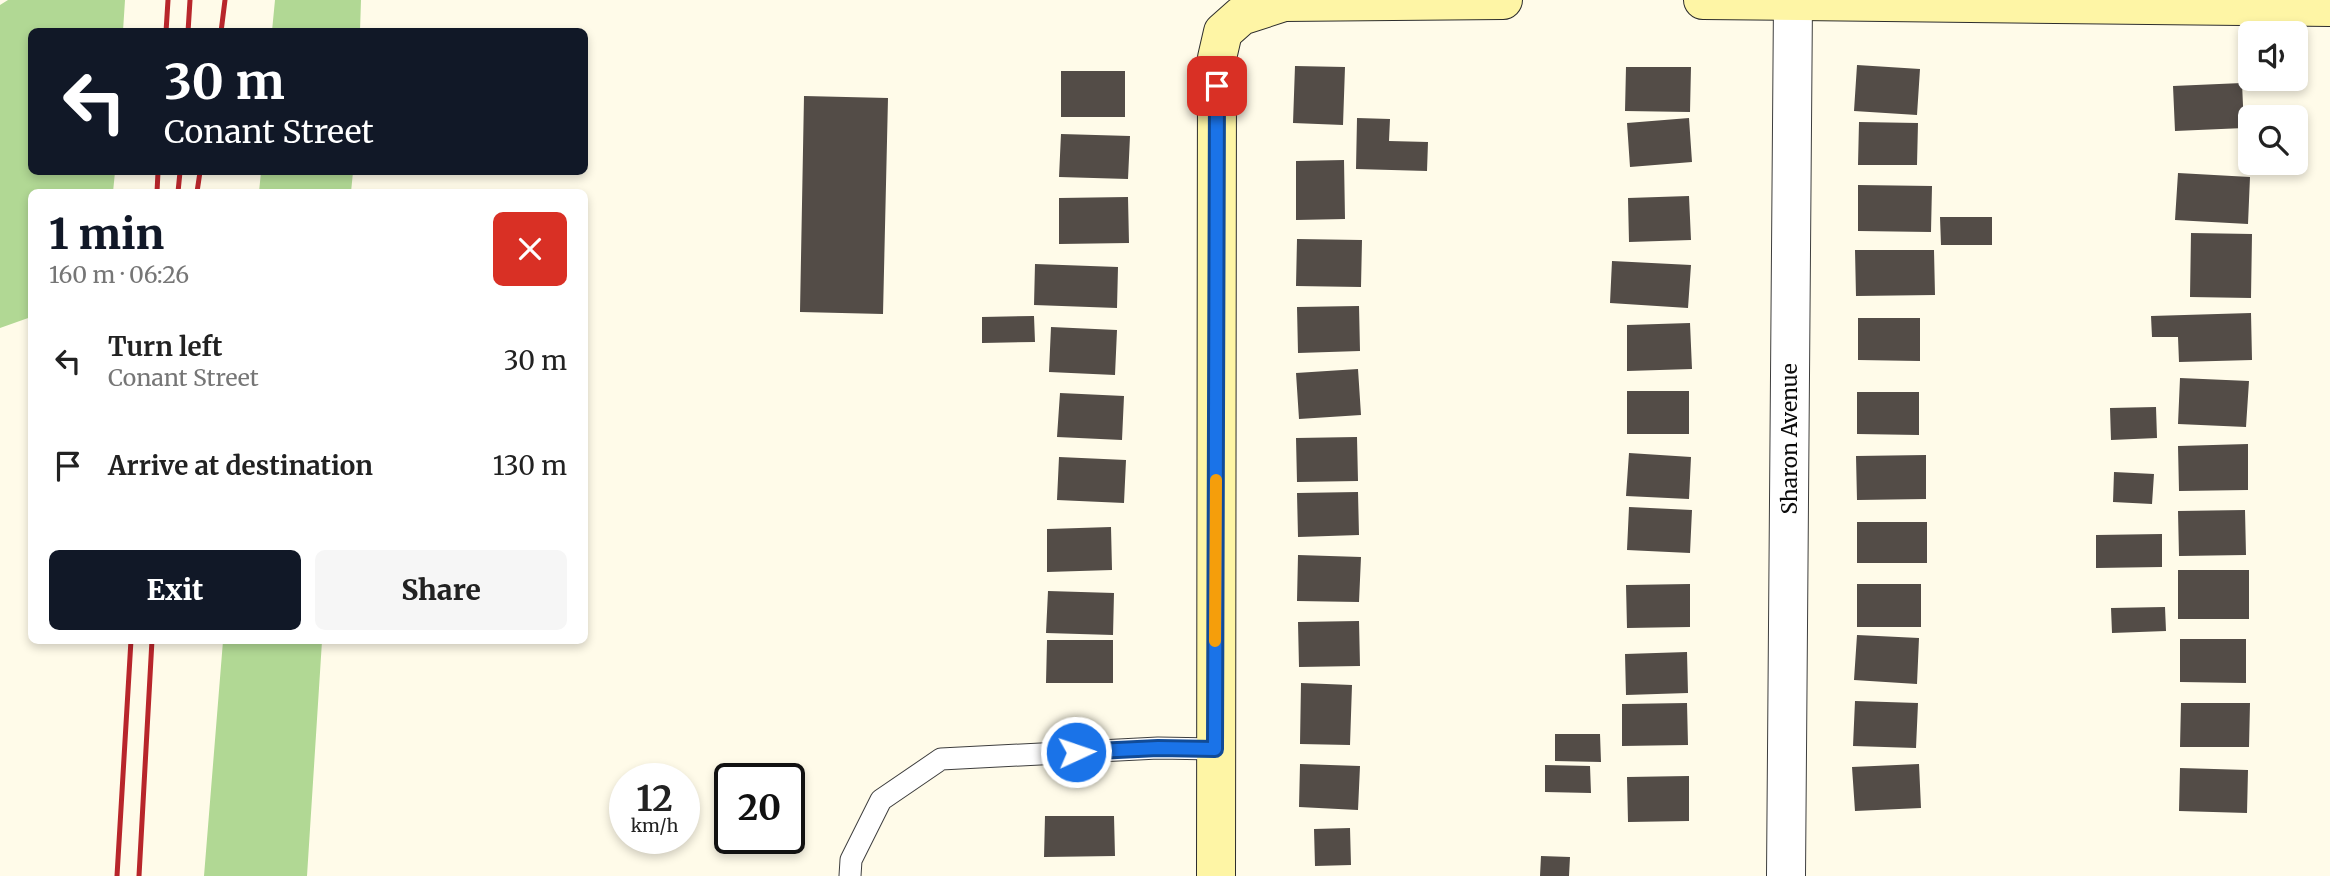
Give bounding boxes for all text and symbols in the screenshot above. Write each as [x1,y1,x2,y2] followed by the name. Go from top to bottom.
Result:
[2238,21,2308,175] map controls
[2238,21,2308,91] button: sound
[164,51,285,112] text: 30 m
[49,56,140,147] icon: left
[1187,56,1247,116] pin
[1198,67,1236,105] icon: arrive
[2238,105,2308,175] button: search
[164,112,374,152] text: Conant Street
[49,208,164,260] text: 1 min
[493,212,567,286] button: close
[49,260,189,289] text: 160 m · 06:26
[108,330,222,363] text: Turn left
[49,342,87,380] icon: left
[504,344,567,377] text: 30 m
[108,363,259,392] text: Conant Street
[1776,363,1803,515] street label: Sharon Avenue
[49,447,87,485] icon: arrive
[108,449,373,482] text: Arrive at destination
[493,449,567,482] text: 130 m
[49,550,301,630] button: Exit
[315,550,567,630] button: Share
[1039,715,1113,789] position arrow
[714,763,805,854] speed limit sign: 20
[636,777,673,821] text: 12
[631,814,678,837] text: km/h

